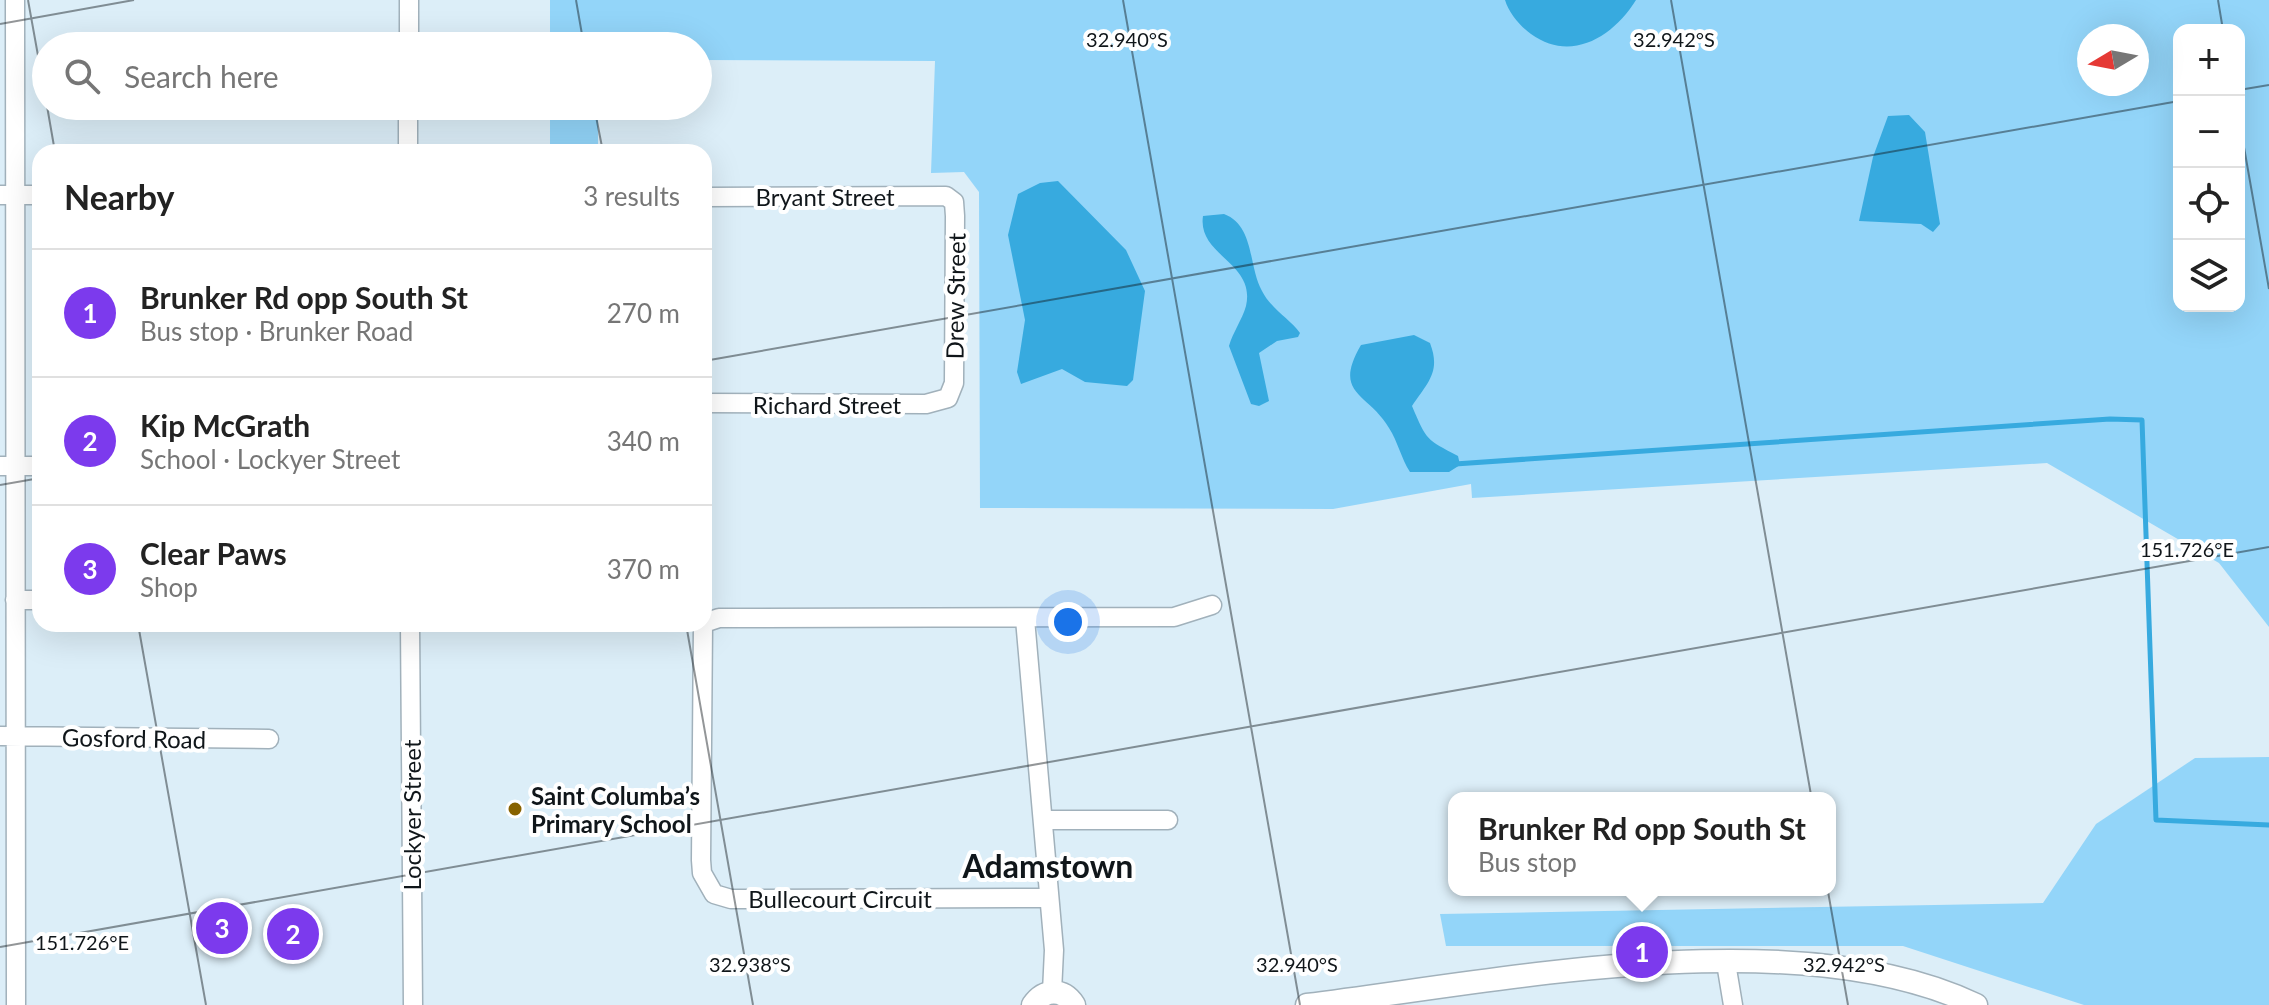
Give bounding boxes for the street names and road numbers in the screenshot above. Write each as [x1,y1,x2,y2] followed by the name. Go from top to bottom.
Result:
[755,182,895,211] street label: Bryant Street
[939,232,971,359] street label: Drew Street
[753,390,902,419] street label: Richard Street
[62,722,206,754] street label: Gosford Road
[397,739,426,891] street label: Lockyer Street
[748,884,932,913] street label: Bullecourt Circuit

